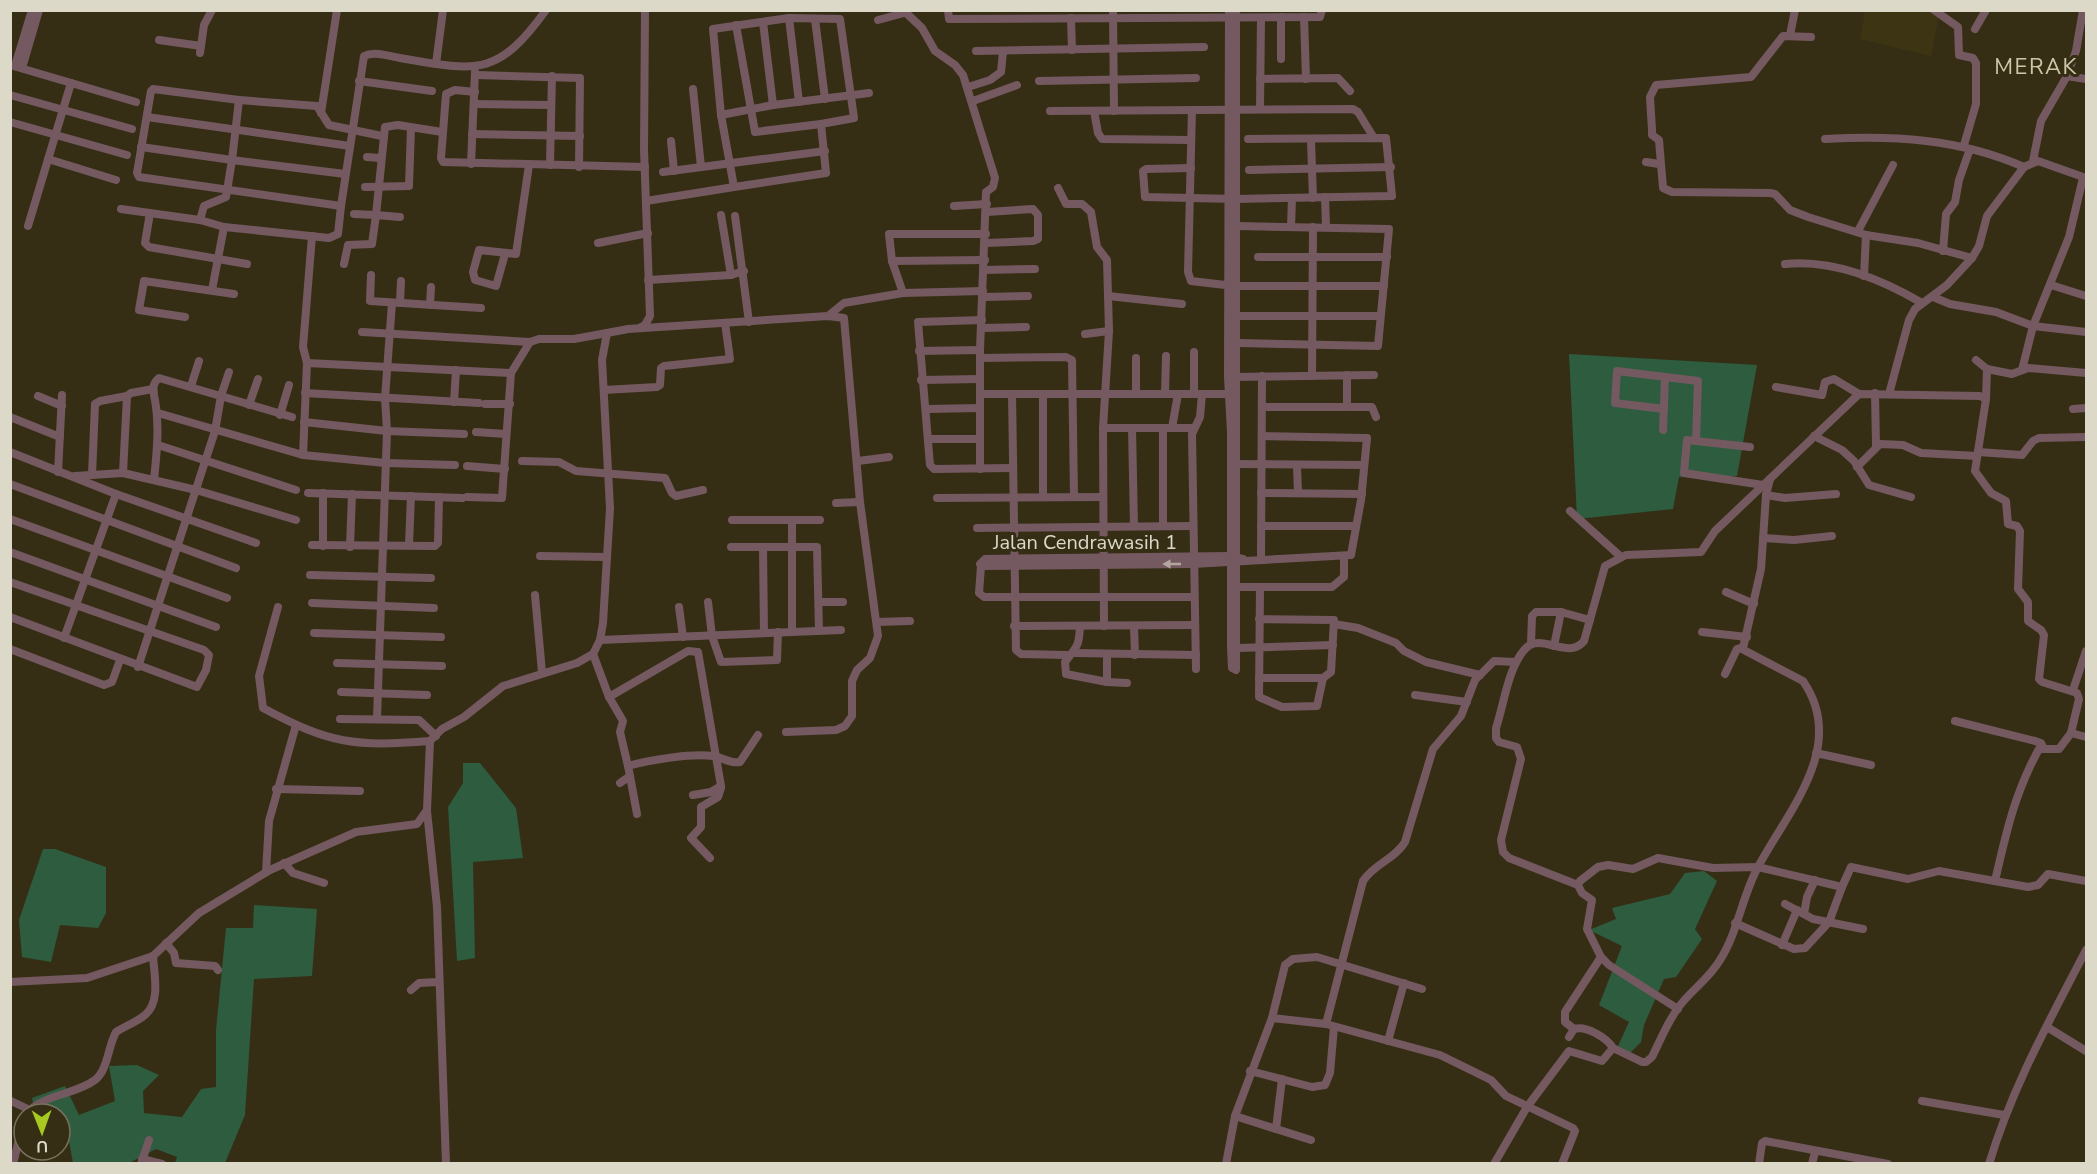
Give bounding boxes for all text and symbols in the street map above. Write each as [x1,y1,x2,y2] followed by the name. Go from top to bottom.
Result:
[1994,52,2078,82] district label: MERAK
[992,529,1177,556] street label: Jalan Cendrawasih 1
[1162,559,1181,569] one-way arrow
[12,1102,72,1162] north arrow
[36,1135,48,1157] text: U

